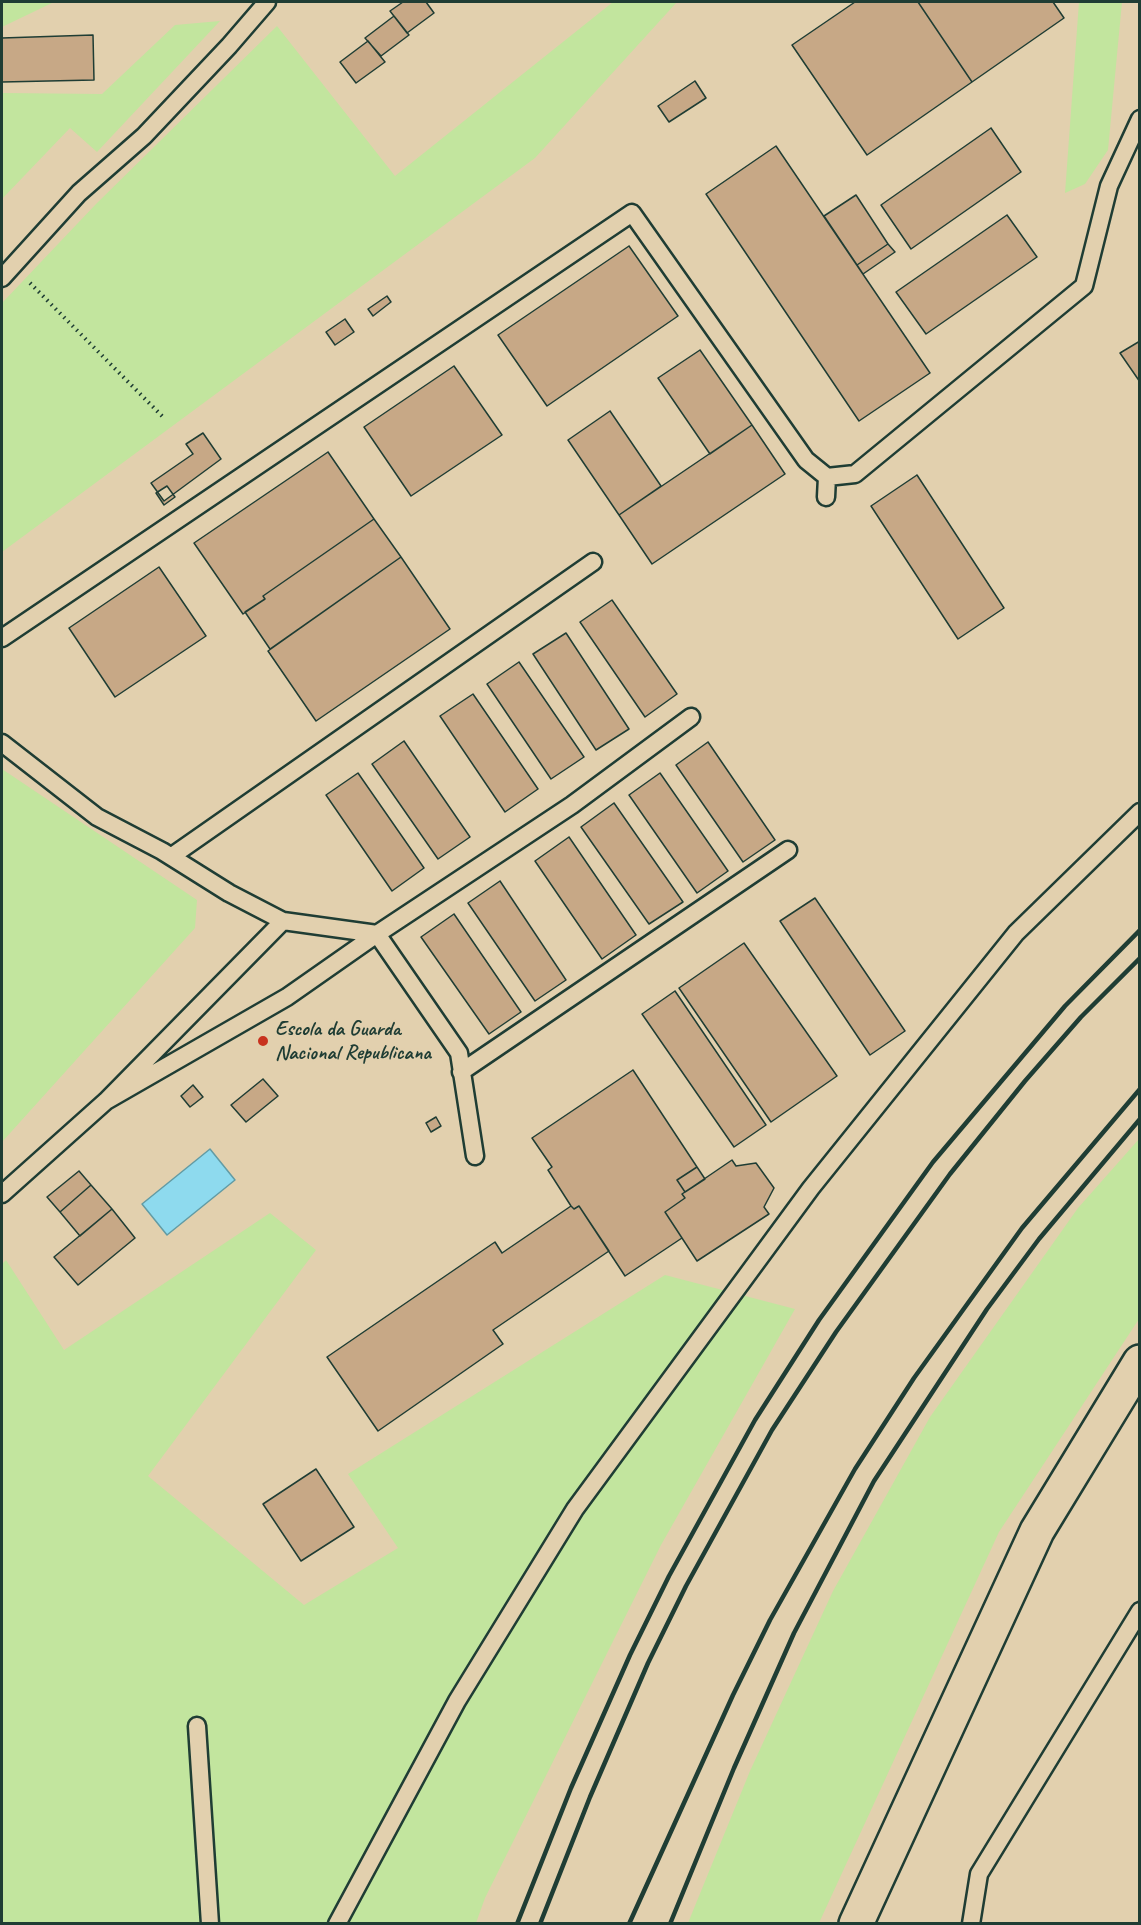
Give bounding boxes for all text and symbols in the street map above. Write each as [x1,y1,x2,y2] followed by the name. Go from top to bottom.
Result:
[275,1016,431,1066] place label: Escola da Guarda Nacional Republicana
[256,1034,270,1048] marker: Escola da Guarda Nacional Republicana

